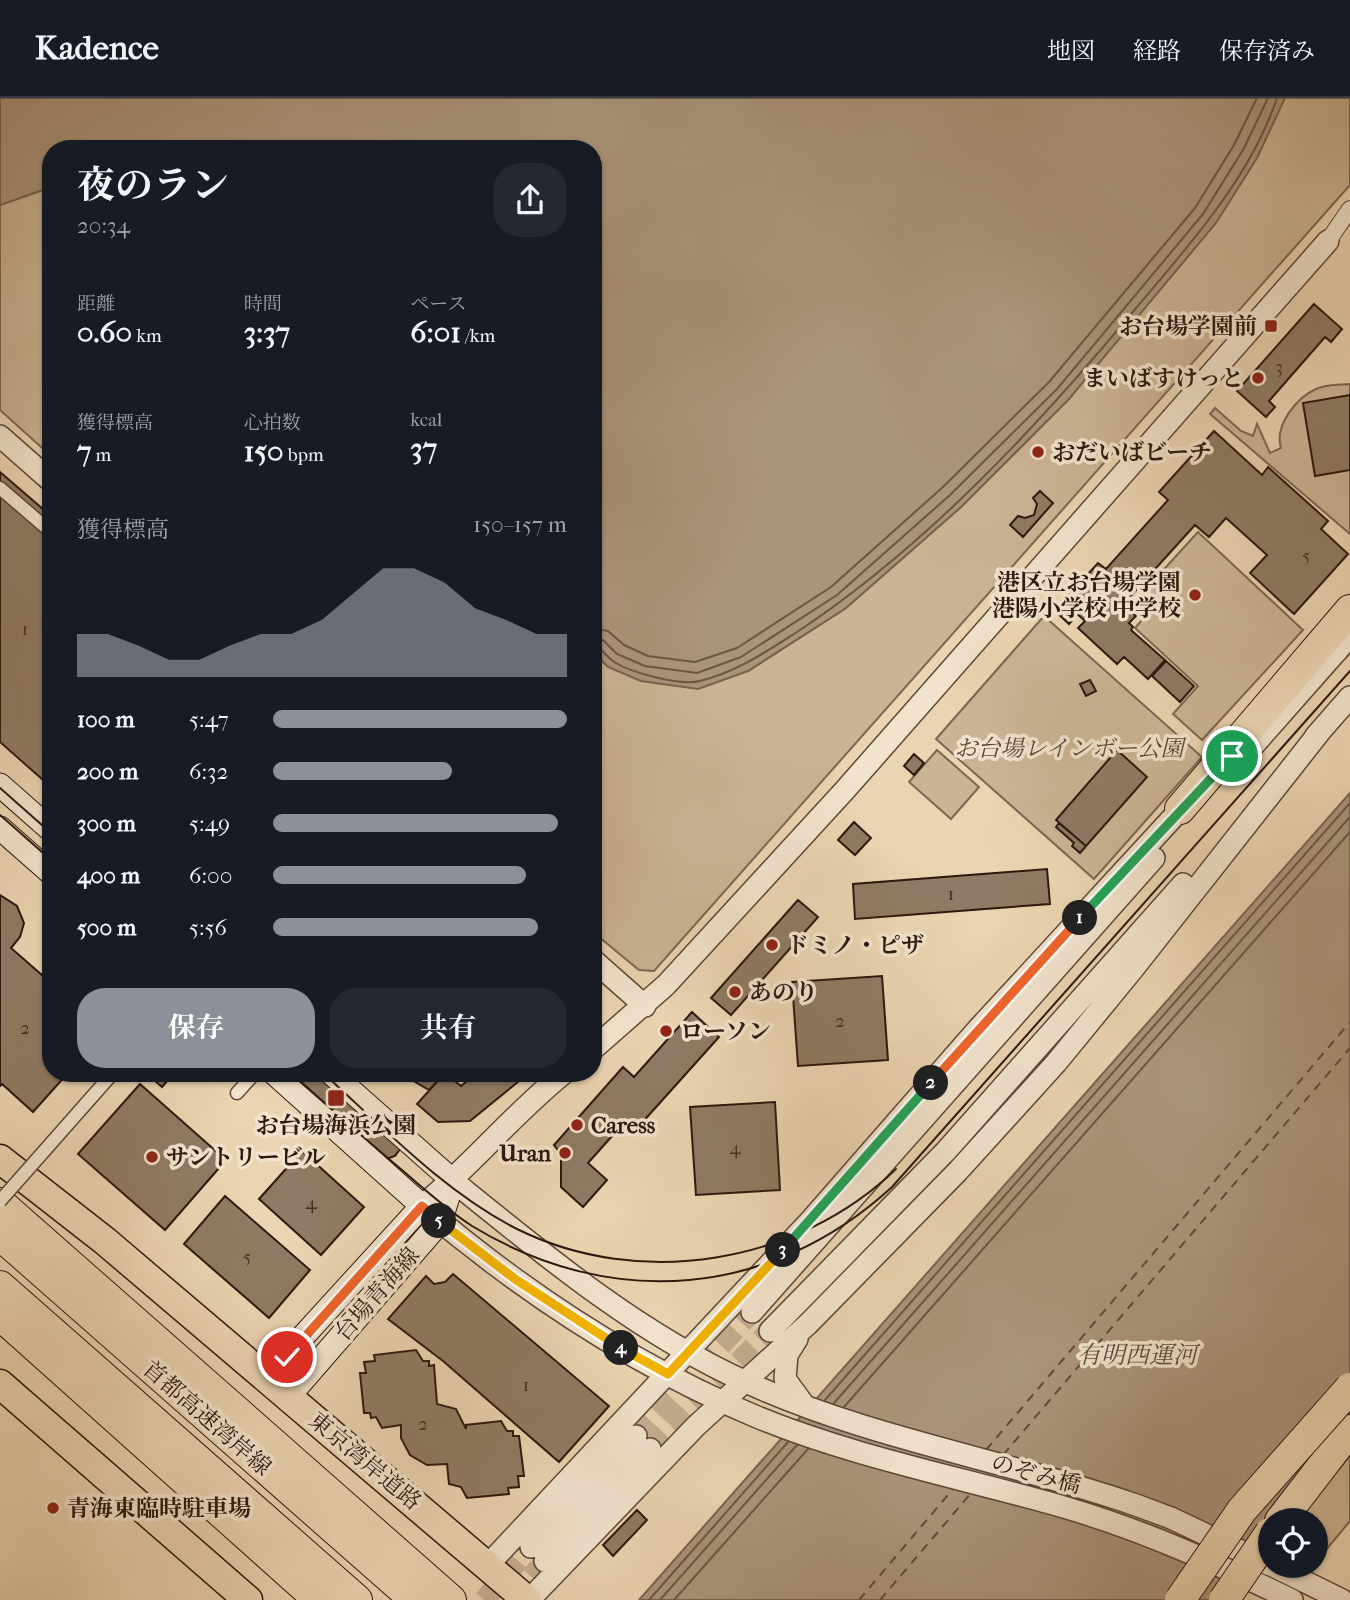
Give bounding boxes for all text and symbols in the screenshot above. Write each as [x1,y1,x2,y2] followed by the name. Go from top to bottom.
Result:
[35,29,159,68] text: Kadence
[1047,37,1095,65] text: 地図
[1133,37,1181,65] text: 経路
[1219,37,1315,65] text: 保存済み
[77,163,229,208] text: 夜のラン
[493,163,567,237] button: share
[77,212,130,239] text: 20:34
[77,293,115,315] text: 距離
[244,293,282,315] text: 時間
[410,293,466,315] text: ペース
[1119,313,1257,340] place label: お台場学園前
[77,315,132,350] text: 0.60
[244,315,290,350] text: 3:37
[410,315,461,350] text: 6:01
[1263,318,1279,334] marker: お台場学園前
[132,325,162,347] text: km
[461,325,495,347] text: /km
[1275,356,1283,378] house number: 3
[1083,365,1244,392] place label: まいばすけっと
[1250,370,1266,386] marker: まいばすけっと
[410,409,442,431] text: kcal
[77,412,153,434] text: 獲得標高
[244,412,301,434] text: 心拍数
[410,431,437,466] text: 37
[77,434,91,469] text: 7
[244,434,284,469] text: 150
[1052,439,1212,466] place label: おだいばビーチ
[91,444,111,466] text: m
[284,444,324,466] text: bpm
[1030,444,1046,460] marker: おだいばビーチ
[473,511,567,538] text: 150–157 m
[77,516,169,543] text: 獲得標高
[1302,545,1310,567] house number: 5
[992,569,1181,622] place label: 港区立お台場学園 港陽小学校 中学校
[1187,587,1203,603] marker: 港区立お台場学園 港陽小学校 中学校
[22,618,28,640] house number: 1
[77,706,135,733] text: 100 m
[189,706,229,733] text: 5:47
[1202,726,1262,786] pin
[955,735,1187,762] park label: お台場レインボー公園
[1213,737,1251,775] icon: arrive
[77,758,138,785] text: 200 m
[189,758,228,785] text: 6:32
[77,810,136,837] text: 300 m
[189,810,230,837] text: 5:49
[77,862,140,889] text: 400 m
[189,862,232,889] text: 6:00
[948,883,954,905] house number: 1
[1062,900,1098,936] pin: 1
[1076,906,1083,928] text: 1
[77,914,136,941] text: 500 m
[189,914,227,941] text: 5:56
[786,932,924,959] place label: ドミノ・ピザ
[764,937,780,953] marker: ドミノ・ピザ
[749,979,818,1006] place label: あのり
[727,984,743,1000] marker: あのり
[77,988,315,1068] button: 保存
[329,988,567,1068] button: 共有
[835,1010,845,1032] house number: 2
[20,1017,30,1039] house number: 2
[680,1018,771,1045] place label: ローソン
[658,1023,674,1039] marker: ローソン
[914,1066,948,1100] pin: 2
[926,1071,935,1093] text: 2
[326,1088,346,1108] marker: お台場海浜公園
[256,1112,417,1139] place label: お台場海浜公園
[591,1112,656,1139] place label: Caress
[569,1117,585,1133] marker: Caress
[729,1137,741,1159] house number: 4
[498,1140,552,1167] place label: Uran
[166,1144,326,1171] place label: サントリービル
[557,1145,573,1161] marker: Uran
[144,1149,160,1165] marker: サントリービル
[305,1192,317,1214] house number: 4
[422,1204,457,1238] pin: 5
[434,1209,443,1231] text: 5
[766,1232,800,1268] pin: 3
[779,1238,786,1260] text: 3
[329,1242,425,1346] street label: 台場青海線
[243,1246,251,1268] house number: 5
[257,1327,317,1387] pin
[604,1330,638,1366] pin: 4
[615,1336,626,1358] text: 4
[268,1338,306,1376] icon: check
[1077,1341,1201,1369] water label: 有明西運河
[137,1355,277,1481] street label: 首都高速湾岸線
[523,1374,529,1396] house number: 1
[303,1406,427,1516] street label: 東京湾岸道路
[418,1413,428,1435] house number: 2
[988,1449,1084,1499] street label: のぞみ橋
[67,1495,251,1522] place label: 青海東臨時駐車場
[45,1500,61,1516] marker: 青海東臨時駐車場
[1258,1508,1328,1578] map controls
[1258,1508,1328,1578] button: locate

